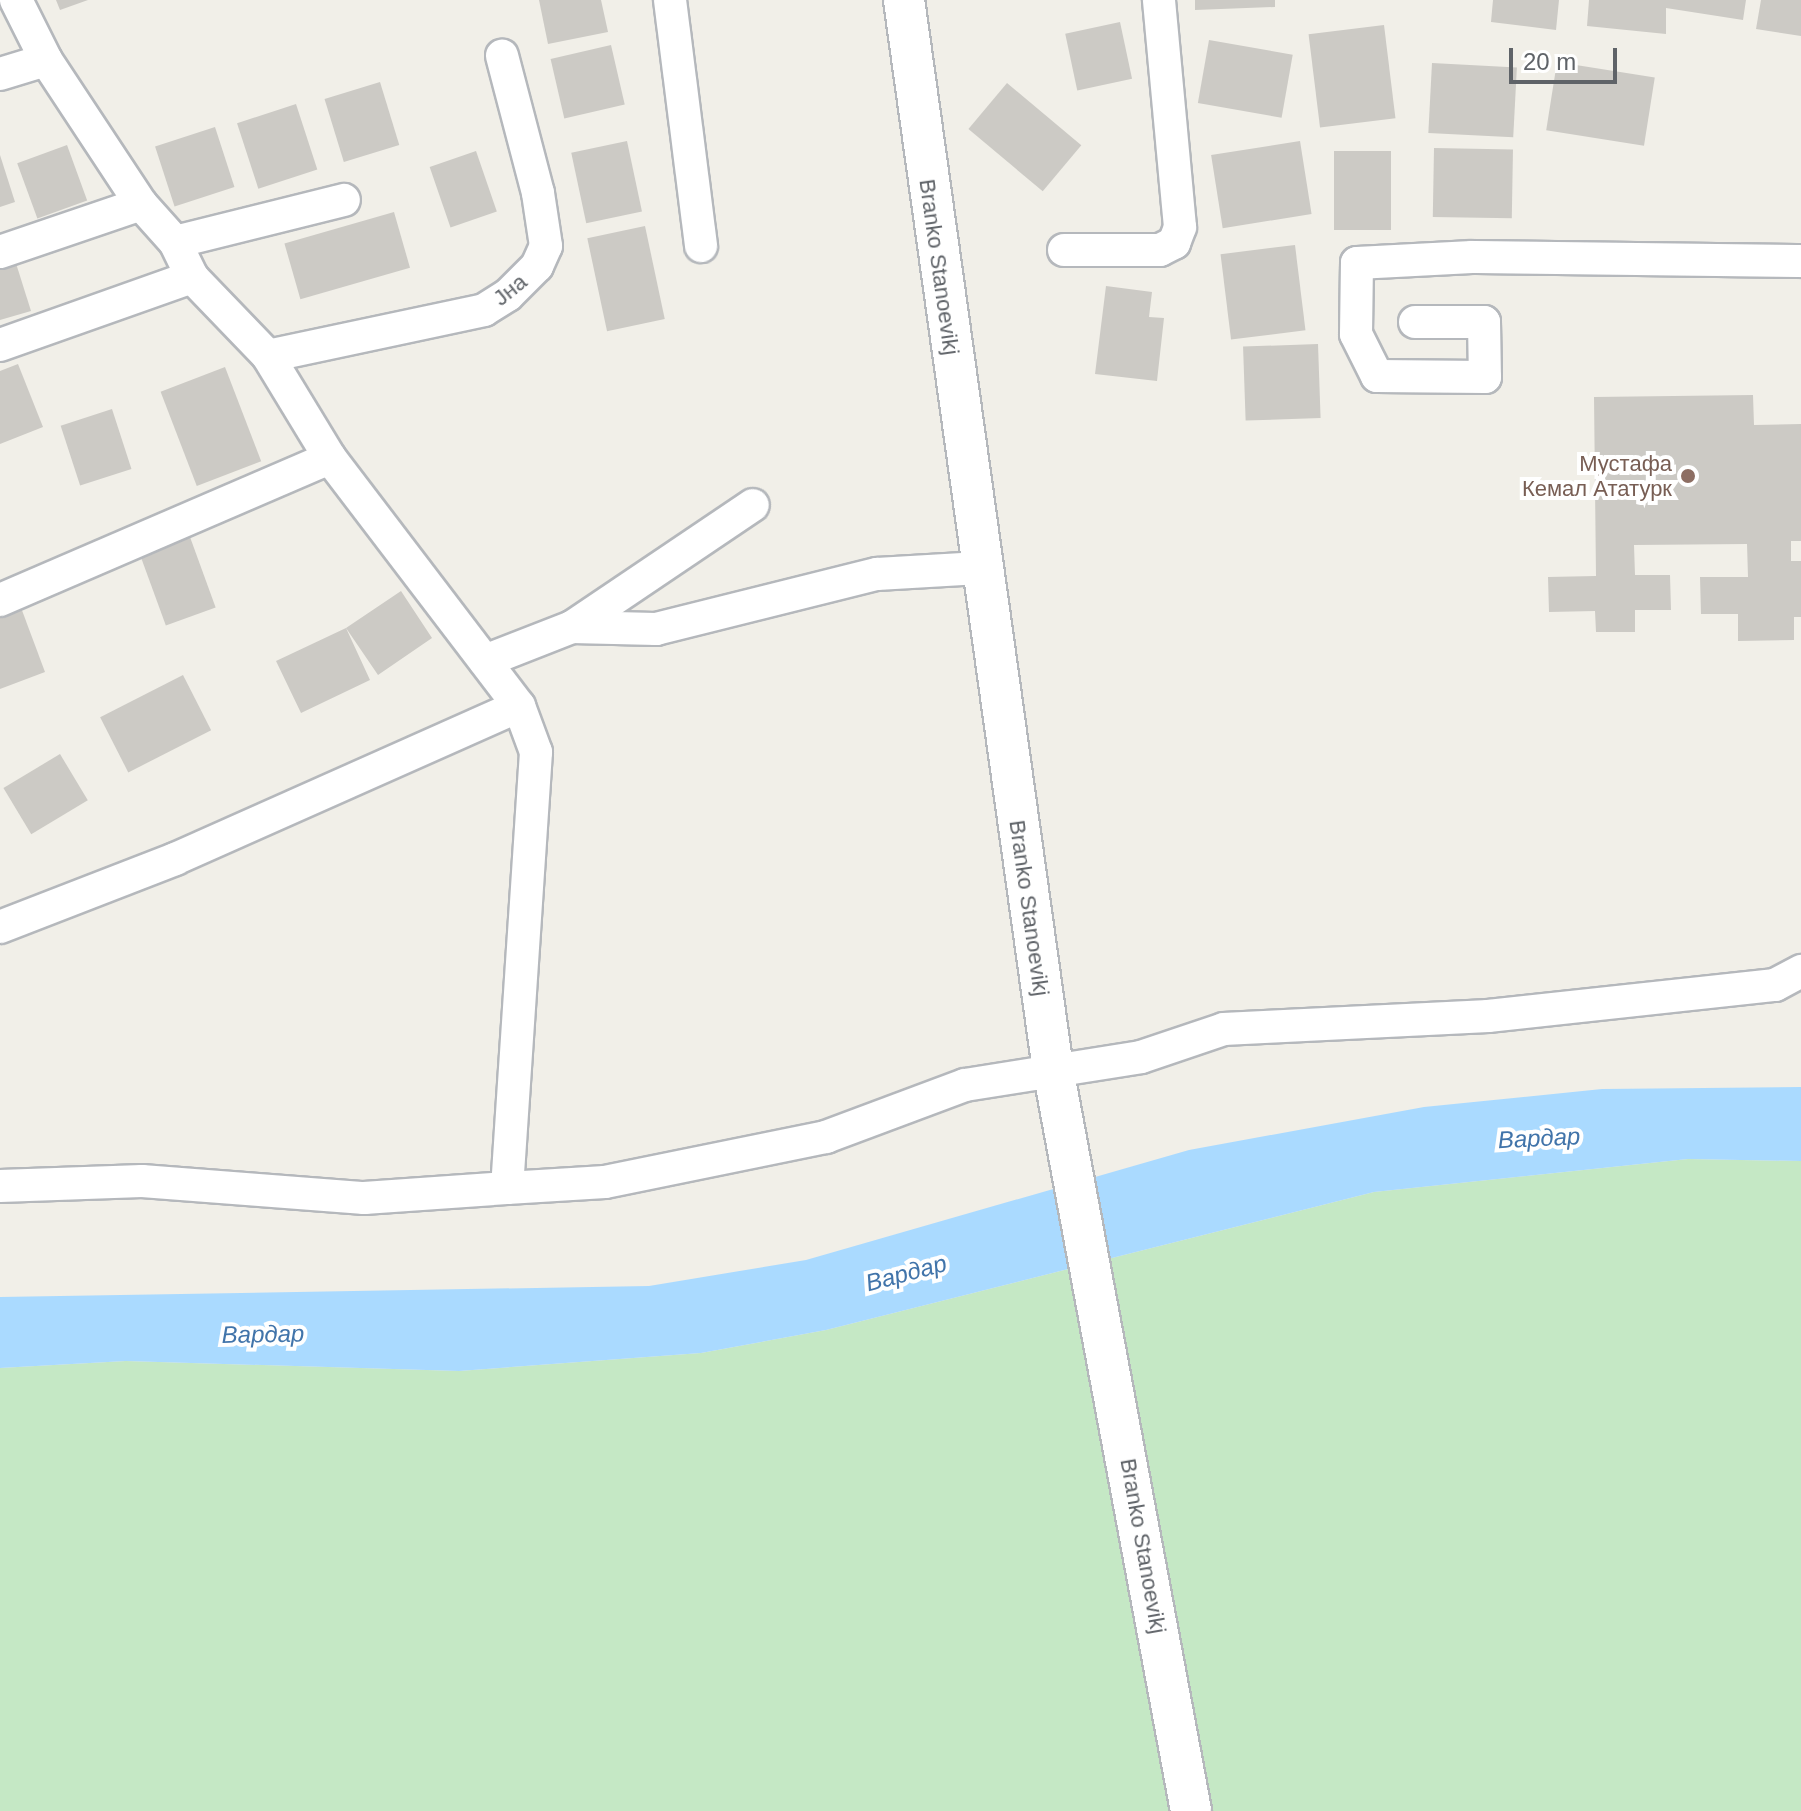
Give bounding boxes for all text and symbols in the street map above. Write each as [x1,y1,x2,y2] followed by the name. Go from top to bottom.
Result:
[1513,32,1621,82] scale bar
[1523,48,1576,75] text: 20 m
[914,177,964,357] street label: Branko Stanoevikj
[488,269,532,311] street label: Јна
[1522,450,1672,502] place label: Мустафа Кемал Ататурк
[1679,467,1697,485] marker: Мустафа Кемал Ататурк
[1004,818,1054,998] street label: Branko Stanoevikj
[1497,1121,1581,1155] water label: Вардар
[862,1248,950,1298] water label: Вардар
[221,1319,305,1349] water label: Вардар
[1115,1456,1171,1636] street label: Branko Stanoevikj

